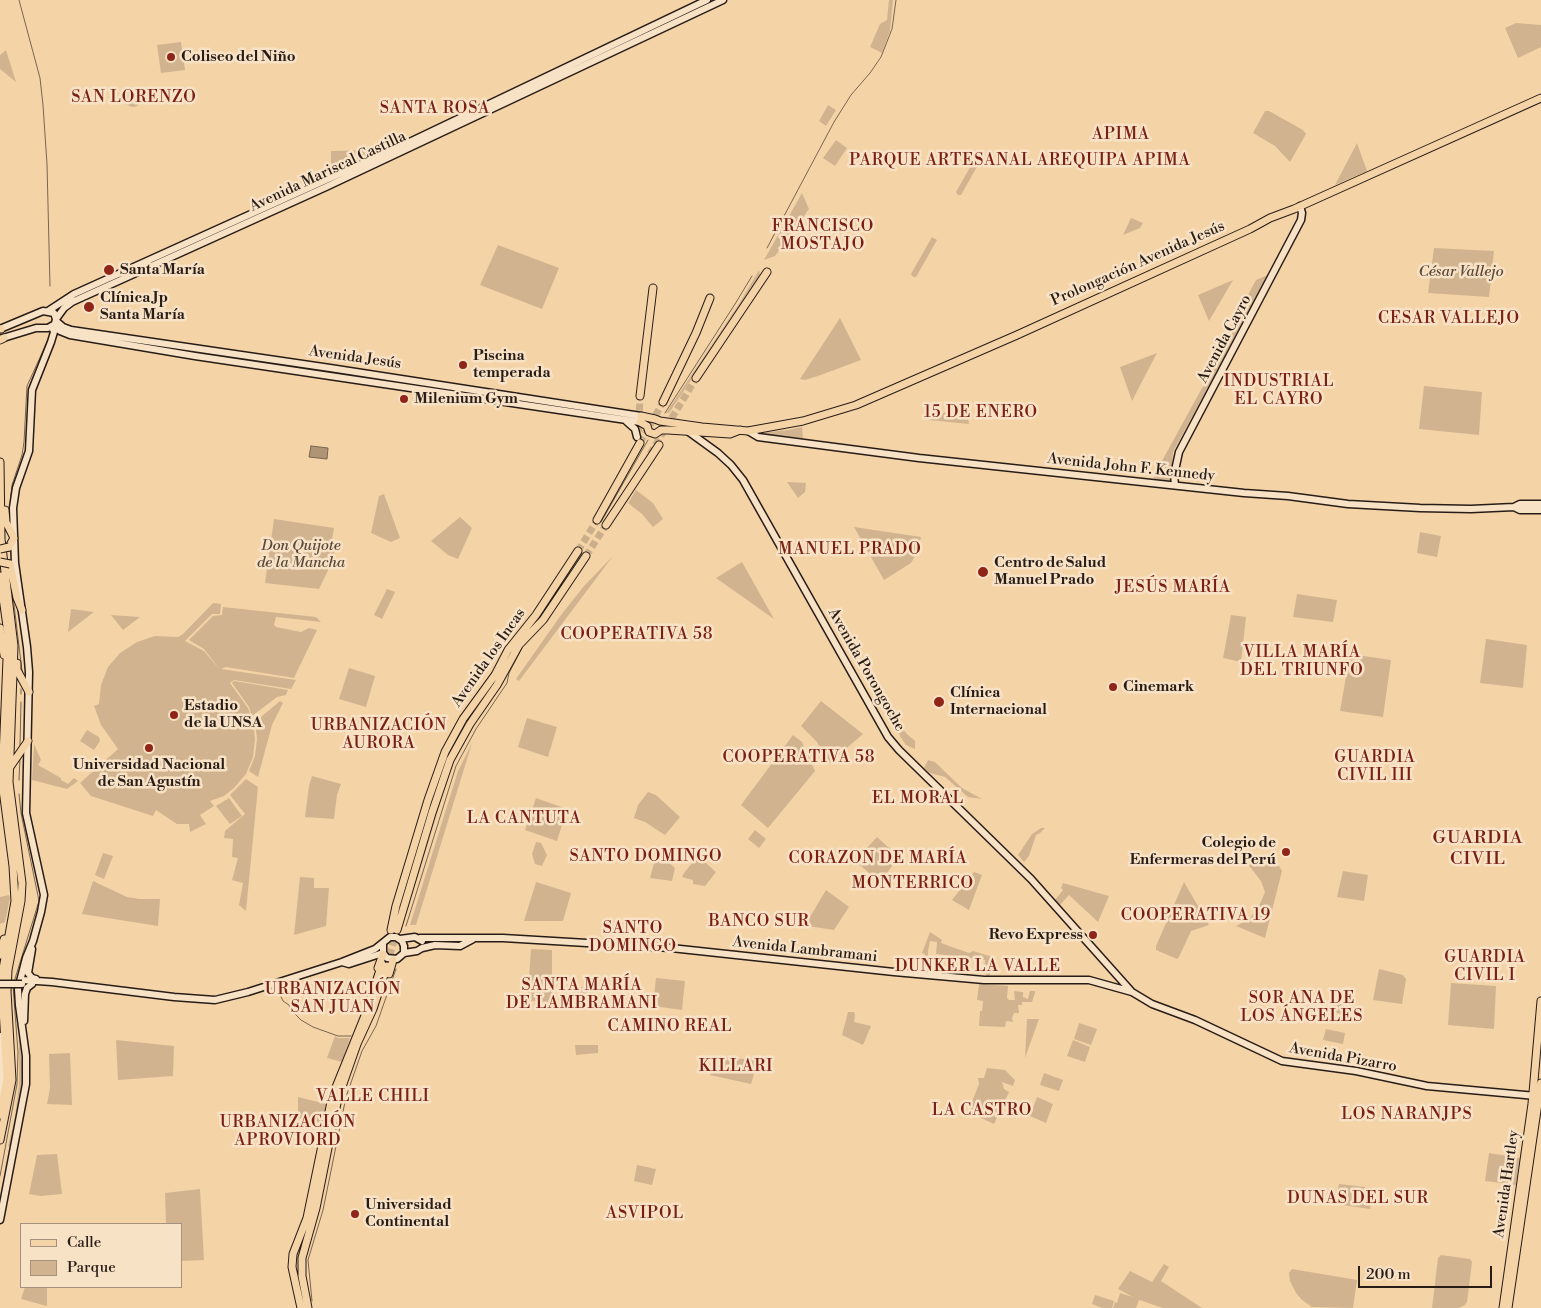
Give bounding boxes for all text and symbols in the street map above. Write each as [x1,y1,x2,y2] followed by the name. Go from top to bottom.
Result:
[181,48,295,66] place label: Coliseo del Niño
[165,51,177,63] marker: Coliseo del Niño
[70,88,198,108] district label: SAN LORENZO
[379,99,491,119] district label: SANTA ROSA
[1091,125,1151,145] district label: APIMA
[247,128,409,216] street label: Avenida Mariscal Castilla
[845,151,1195,171] district label: PARQUE ARTESANAL AREQUIPA APIMA
[771,217,875,255] district label: FRANCISCO MOSTAJO
[1048,217,1228,311] street label: Prolongación Avenida Jesús
[120,261,205,279] place label: Santa María
[102,263,116,277] marker: Santa María
[1418,263,1504,281] park label: César Vallejo
[100,289,185,324] place label: Clínica Jp Santa María
[1194,292,1256,386] street label: Avenida Cayro
[82,300,96,314] marker: Clínica Jp Santa María
[1376,309,1522,329] district label: CESAR VALLEJO
[308,343,402,373] street label: Avenida Jesús
[473,347,551,382] place label: Piscina temperada
[457,359,469,371] marker: Piscina temperada
[1222,372,1336,410] district label: INDUSTRIAL EL CAYRO
[414,390,518,408] place label: Milenium Gym
[398,393,410,405] marker: Milenium Gym
[923,403,1039,423] district label: 15 DE ENERO
[1046,450,1216,486] street label: Avenida John F. Kennedy
[257,537,345,572] park label: Don Quijote de la Mancha
[777,540,923,560] district label: MANUEL PRADO
[994,554,1106,589] place label: Centro de Salud Manuel Prado
[976,565,990,579] marker: Centro de Salud Manuel Prado
[1114,578,1232,598] district label: JESÚS MARÍA
[448,605,530,711] street label: Avenida los Incas
[823,605,909,735] street label: Avenida Porongoche
[559,625,715,645] district label: COOPERATIVA 58
[1239,643,1365,681] district label: VILLA MARÍA DEL TRIUNFO
[1123,678,1194,696] place label: Cinemark
[1107,681,1119,693] marker: Cinemark
[950,684,1047,719] place label: Clínica Internacional
[932,695,946,709] marker: Clínica Internacional
[184,697,262,732] place label: Estadio de la UNSA
[168,709,180,721] marker: Estadio de la UNSA
[309,716,449,754] district label: URBANIZACIÓN AURORA
[143,742,155,754] marker: Universidad Nacional de San Agustín
[721,748,877,768] district label: COOPERATIVA 58
[1333,748,1417,786] district label: GUARDIA CIVIL III
[73,756,225,791] place label: Universidad Nacional de San Agustín
[871,789,965,809] district label: EL MORAL
[465,809,583,829] district label: LA CANTUTA
[1432,828,1524,871] district label: GUARDIA CIVIL
[1130,834,1276,869] place label: Colegio de Enfermeras del Perú
[1280,846,1292,858] marker: Colegio de Enfermeras del Perú
[568,847,724,867] district label: SANTO DOMINGO
[786,849,970,869] district label: CORAZON DE MARÍA
[851,874,975,894] district label: MONTERRICO
[1119,906,1273,926] district label: COOPERATIVA 19
[707,912,811,932] district label: BANCO SUR
[588,919,678,957] district label: SANTO DOMINGO
[989,926,1083,944] place label: Revo Express
[1087,929,1099,941] marker: Revo Express
[732,933,878,967] street label: Avenida Lambramani
[1443,948,1527,986] district label: GUARDIA CIVIL I
[893,957,1063,977] district label: DUNKER LA VALLE
[504,976,660,1014] district label: SANTA MARÍA DE LAMBRAMANI
[263,980,403,1018] district label: URBANIZACIÓN SAN JUAN
[1239,989,1365,1027] district label: SOR ANA DE LOS ÁNGELES
[606,1017,734,1037] district label: CAMINO REAL
[1288,1040,1398,1076] street label: Avenida Pizarro
[698,1057,774,1077] district label: KILLARI
[315,1087,431,1107] district label: VALLE CHILI
[931,1101,1033,1121] district label: LA CASTRO
[1340,1105,1474,1125] district label: LOS NARANJPS
[218,1113,358,1151] district label: URBANIZACIÓN APROVIORD
[1491,1129,1523,1239] street label: Avenida Hartley
[1286,1189,1430,1209] district label: DUNAS DEL SUR
[365,1196,452,1231] place label: Universidad Continental
[605,1204,685,1224] district label: ASVIPOL
[349,1208,361,1220] marker: Universidad Continental
[20,1223,182,1288] legend
[67,1233,101,1252] text: Calle
[1361,1256,1495,1288] scale bar
[67,1258,116,1277] text: Parque
[1366,1265,1411,1284] text: 200 m

